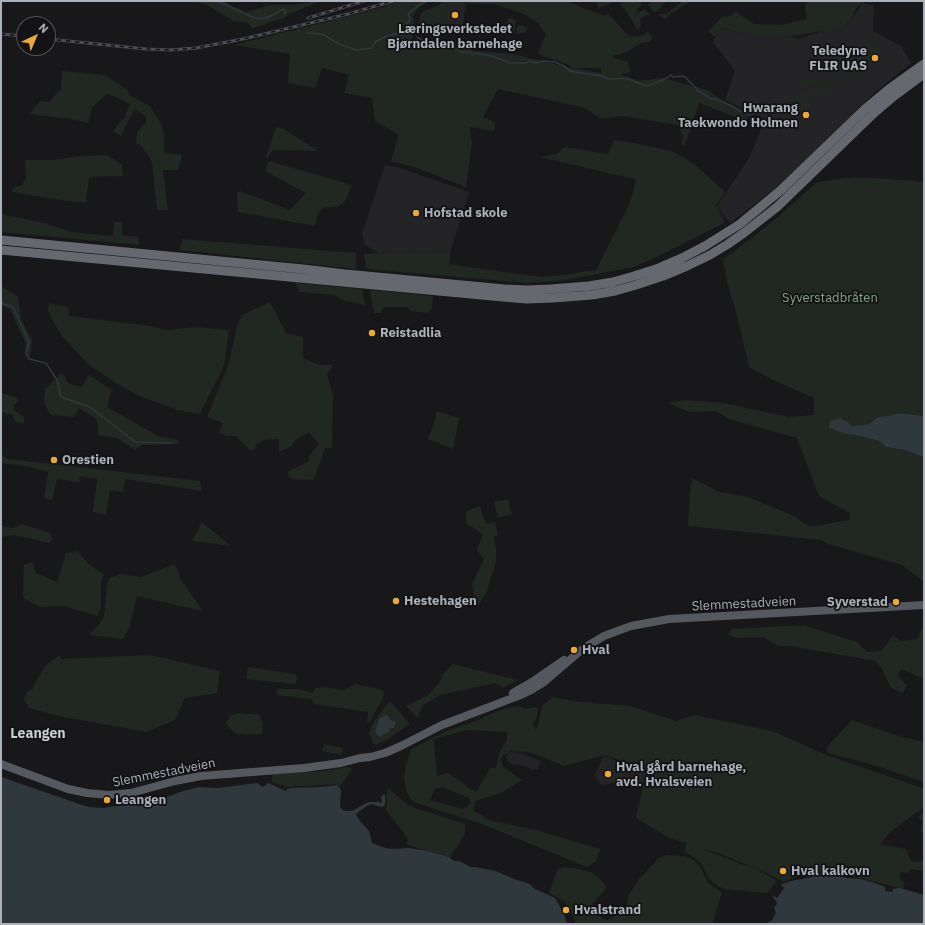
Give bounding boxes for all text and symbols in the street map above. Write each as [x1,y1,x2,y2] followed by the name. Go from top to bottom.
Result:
[450,10,460,20] marker: Læringsverkstedet Bjørndalen barnehage
[16,16,56,56] north arrow
[36,20,51,36] text: N
[387,21,523,52] place label: Læringsverkstedet Bjørndalen barnehage
[809,43,867,74] place label: Teledyne FLIR UAS
[870,53,880,63] marker: Teledyne FLIR UAS
[678,100,798,131] place label: Hwarang Taekwondo Holmen
[801,110,811,120] marker: Hwarang Taekwondo Holmen
[424,205,507,221] place label: Hofstad skole
[411,208,421,218] marker: Hofstad skole
[782,290,878,306] park label: Syverstadbråten
[380,325,441,341] place label: Reistadlia
[367,328,377,338] marker: Reistadlia
[62,452,114,468] place label: Orestien
[49,455,59,465] marker: Orestien
[404,593,477,609] place label: Hestehagen
[691,593,797,615] street label: Slemmestadveien
[827,594,888,610] place label: Syverstad
[391,596,401,606] marker: Hestehagen
[891,597,901,607] marker: Syverstad
[582,642,610,658] place label: Hval
[569,645,579,655] marker: Hval
[10,726,66,742] district label: Leangen
[111,755,217,791] street label: Slemmestadveien
[616,759,746,790] place label: Hval gård barnehage, avd. Hvalsveien
[603,769,613,779] marker: Hval gård barnehage, avd. Hvalsveien
[115,792,166,808] place label: Leangen
[102,795,112,805] marker: Leangen
[791,863,870,879] place label: Hval kalkovn
[778,866,788,876] marker: Hval kalkovn
[574,902,641,918] place label: Hvalstrand
[561,905,571,915] marker: Hvalstrand

